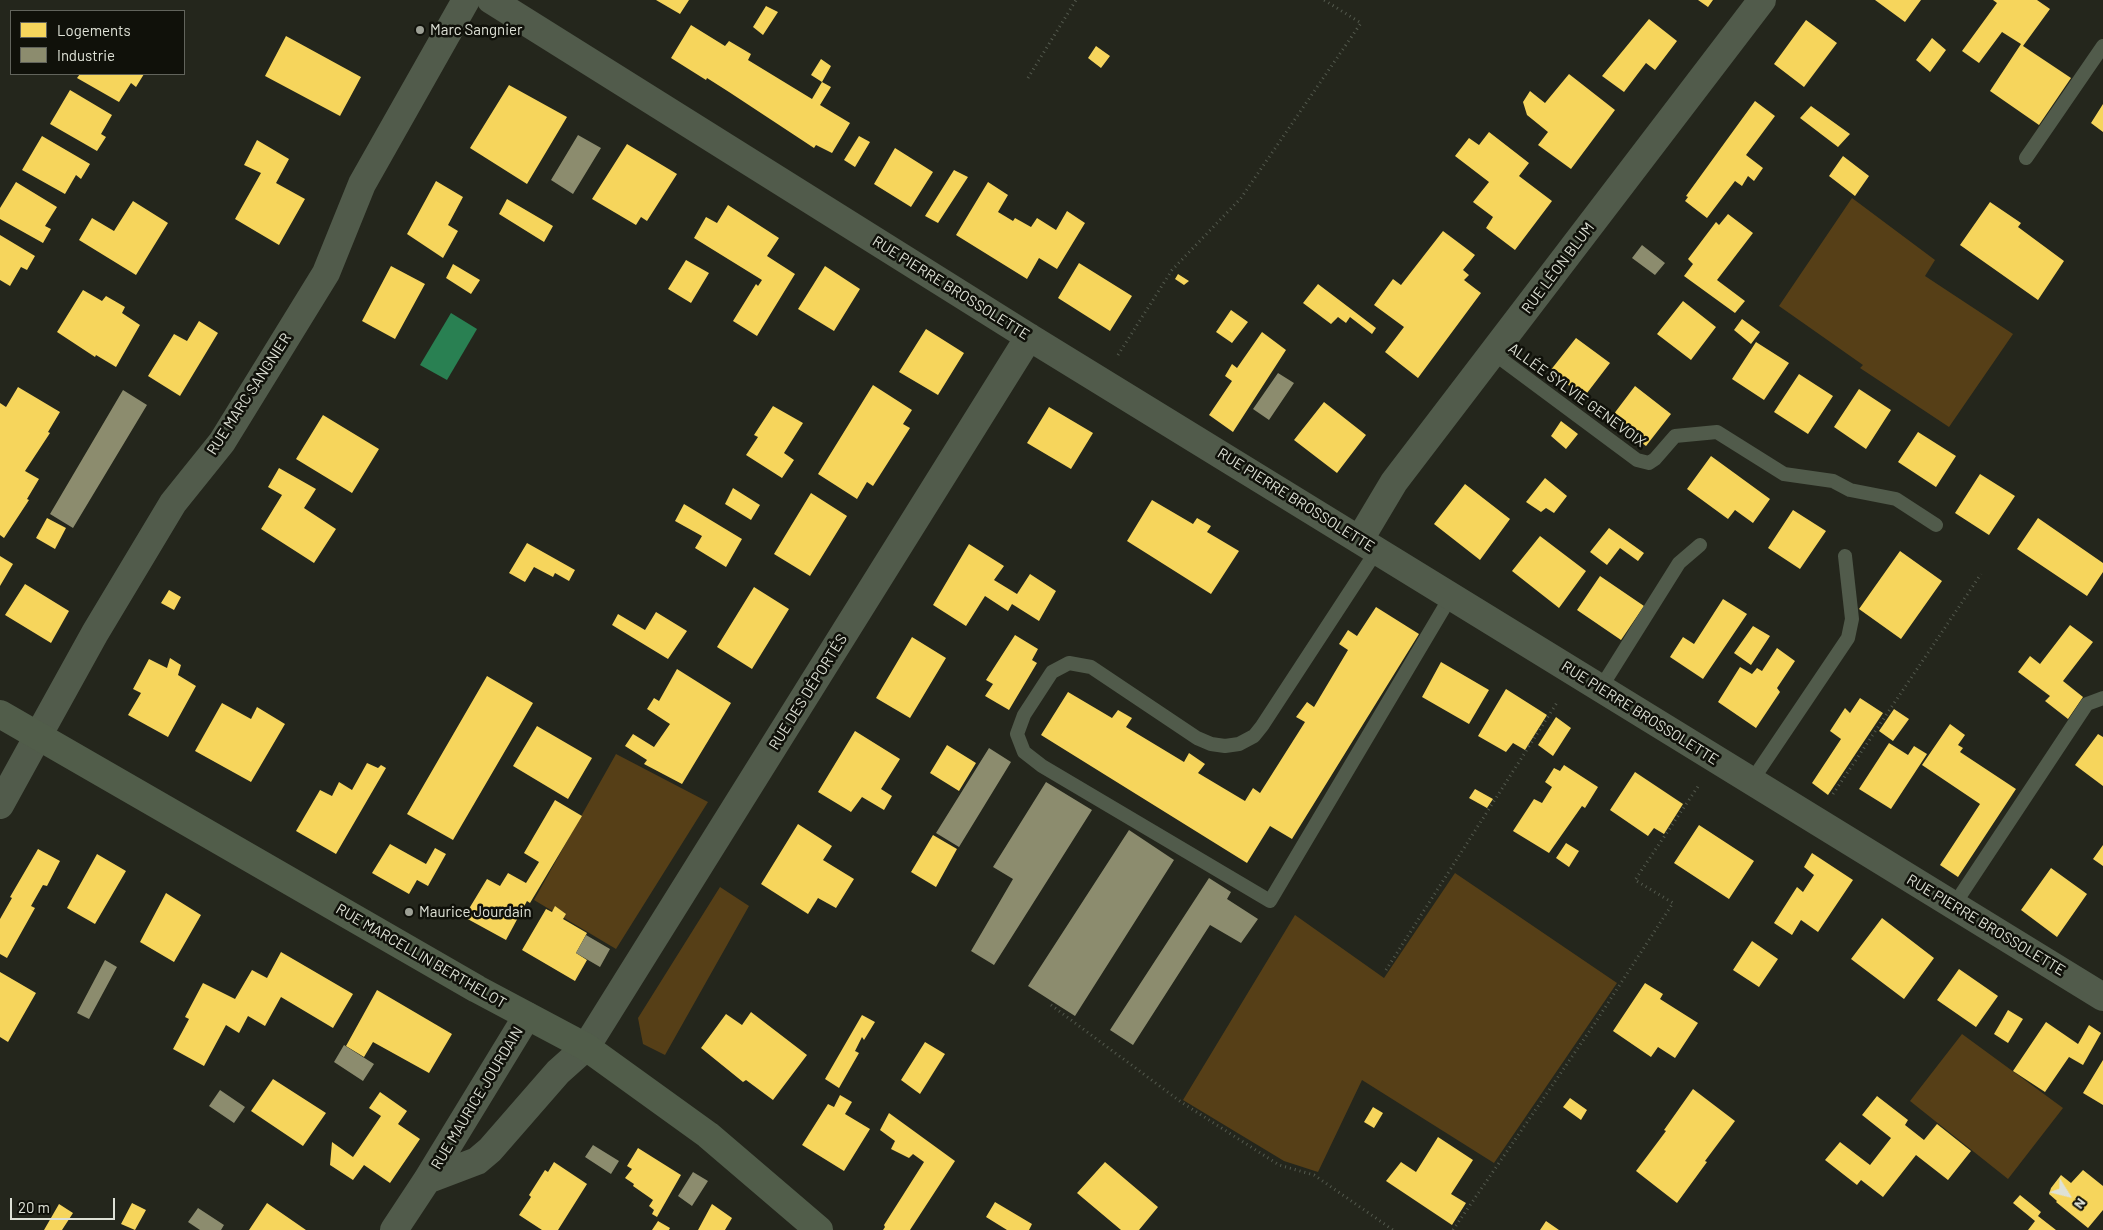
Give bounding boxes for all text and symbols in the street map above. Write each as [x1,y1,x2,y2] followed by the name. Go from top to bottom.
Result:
[10,10,185,75] legend
[57,21,131,39] text: Logements
[430,21,522,39] place label: Marc Sangnier
[414,24,426,36] marker: Marc Sangnier
[57,46,115,64] text: Industrie
[1518,219,1598,317] street label: RUE LÉON BLUM
[869,232,1033,344] street label: RUE PIERRE BROSSOLETTE
[203,330,295,458] street label: RUE MARC SANGNIER
[1505,339,1649,451] street label: ALLÉE SYLVIE GENEVOIX
[1214,444,1378,556] street label: RUE PIERRE BROSSOLETTE
[765,631,851,753] street label: RUE DES DÉPORTÉS
[1558,657,1722,769] street label: RUE PIERRE BROSSOLETTE
[1903,870,2069,980] street label: RUE PIERRE BROSSOLETTE
[333,900,509,1012] street label: RUE MARCELLIN BERTHELOT
[419,903,531,921] place label: Maurice Jourdain
[403,906,415,918] marker: Maurice Jourdain
[427,1023,527,1173] street label: RUE MAURICE JOURDAIN
[2043,1170,2093,1220] north arrow
[12,1188,118,1220] scale bar
[2071,1195,2090,1213] text: N
[18,1198,50,1216] text: 20 m

